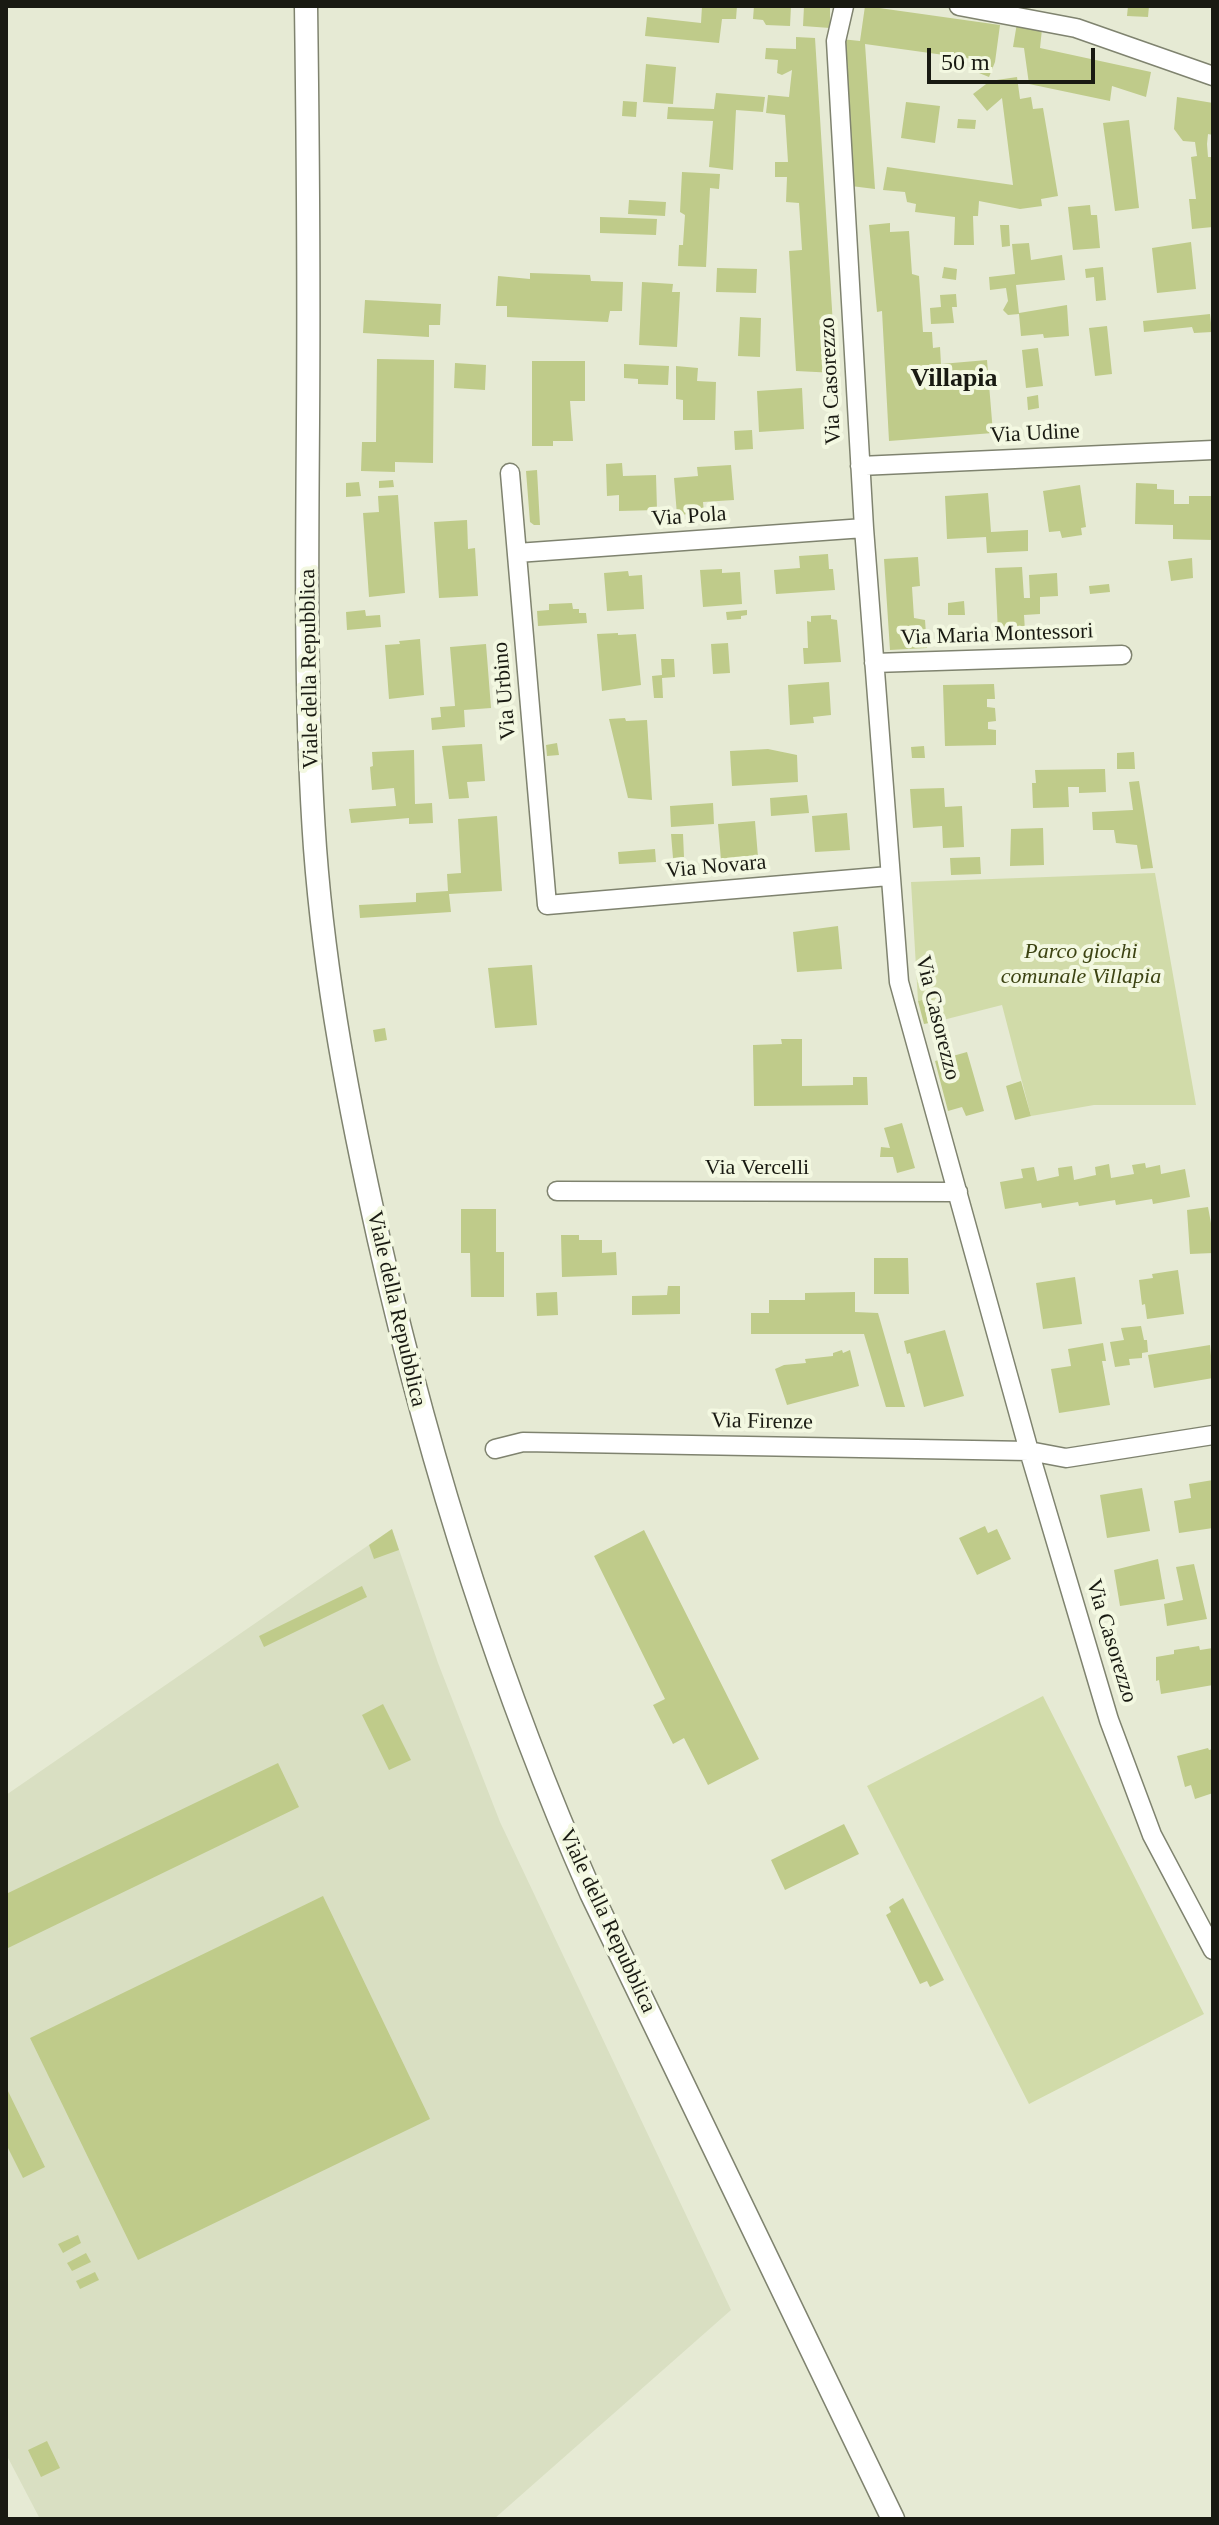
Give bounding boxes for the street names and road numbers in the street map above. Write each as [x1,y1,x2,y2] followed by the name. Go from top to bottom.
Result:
[814,317,848,445] street label: Via Casorezzo
[990,418,1080,450] street label: Via Udine
[651,501,727,533] street label: Via Pola
[295,569,325,769] street label: Viale della Repubblica
[900,618,1094,652] street label: Via Maria Montessori
[488,641,522,741] street label: Via Urbino
[665,849,767,885] street label: Via Novara
[909,953,965,1083] street label: Via Casorezzo
[705,1155,809,1181] street label: Via Vercelli
[361,1208,431,1410] street label: Viale della Repubblica
[711,1408,813,1436] street label: Via Firenze
[1080,1576,1142,1706] street label: Via Casorezzo
[553,1825,661,2017] street label: Viale della Repubblica

